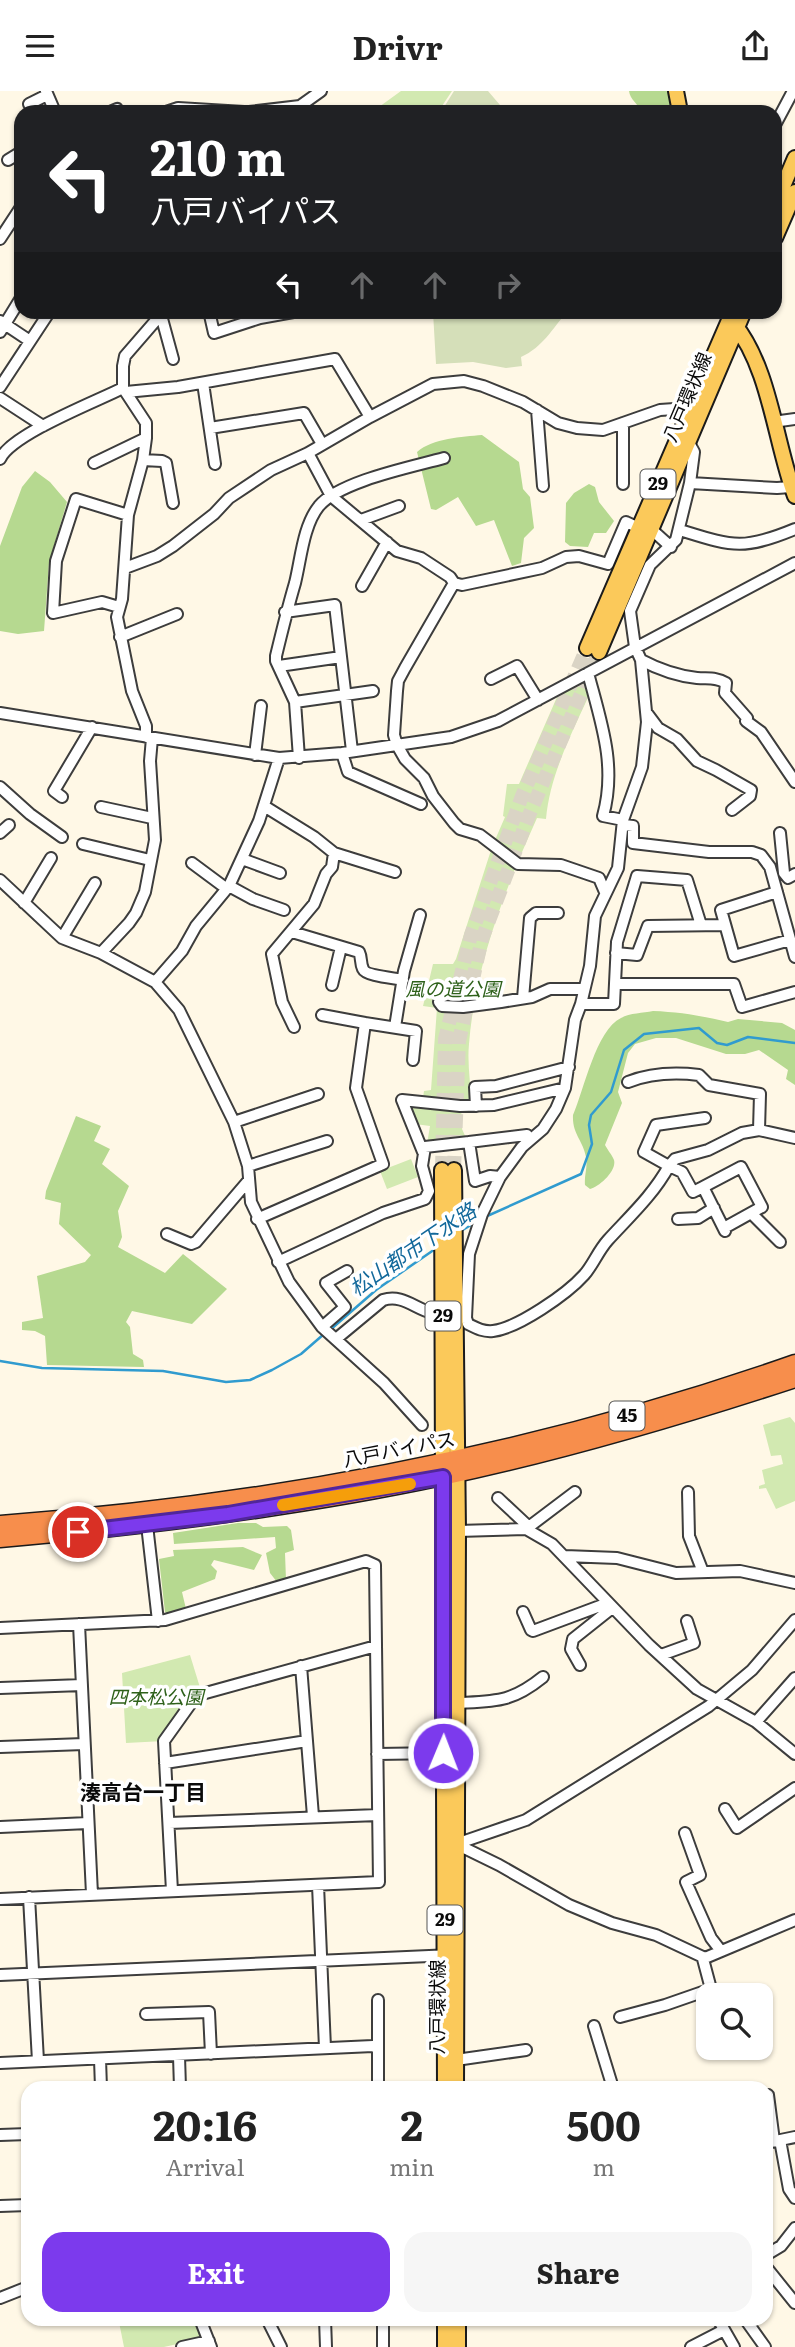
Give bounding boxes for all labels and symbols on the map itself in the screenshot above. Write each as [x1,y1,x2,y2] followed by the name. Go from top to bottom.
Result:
[655,347,718,446] street label: 八戸環状線
[640,470,676,499] road number: 29
[405,974,503,1002] park label: 風の道公園
[342,1193,483,1302] water label: 松山都市下水路
[426,1301,460,1331] road number: 29
[610,1401,644,1431] road number: 45
[340,1423,457,1473] street label: 八戸バイパス
[48,1502,108,1562] pin
[108,1682,206,1710] park label: 四本松公園
[406,1716,480,1790] position arrow
[80,1775,206,1806] district label: 湊高台一丁目
[428,1905,462,1934] road number: 29
[422,1959,450,2055] street label: 八戸環状線

